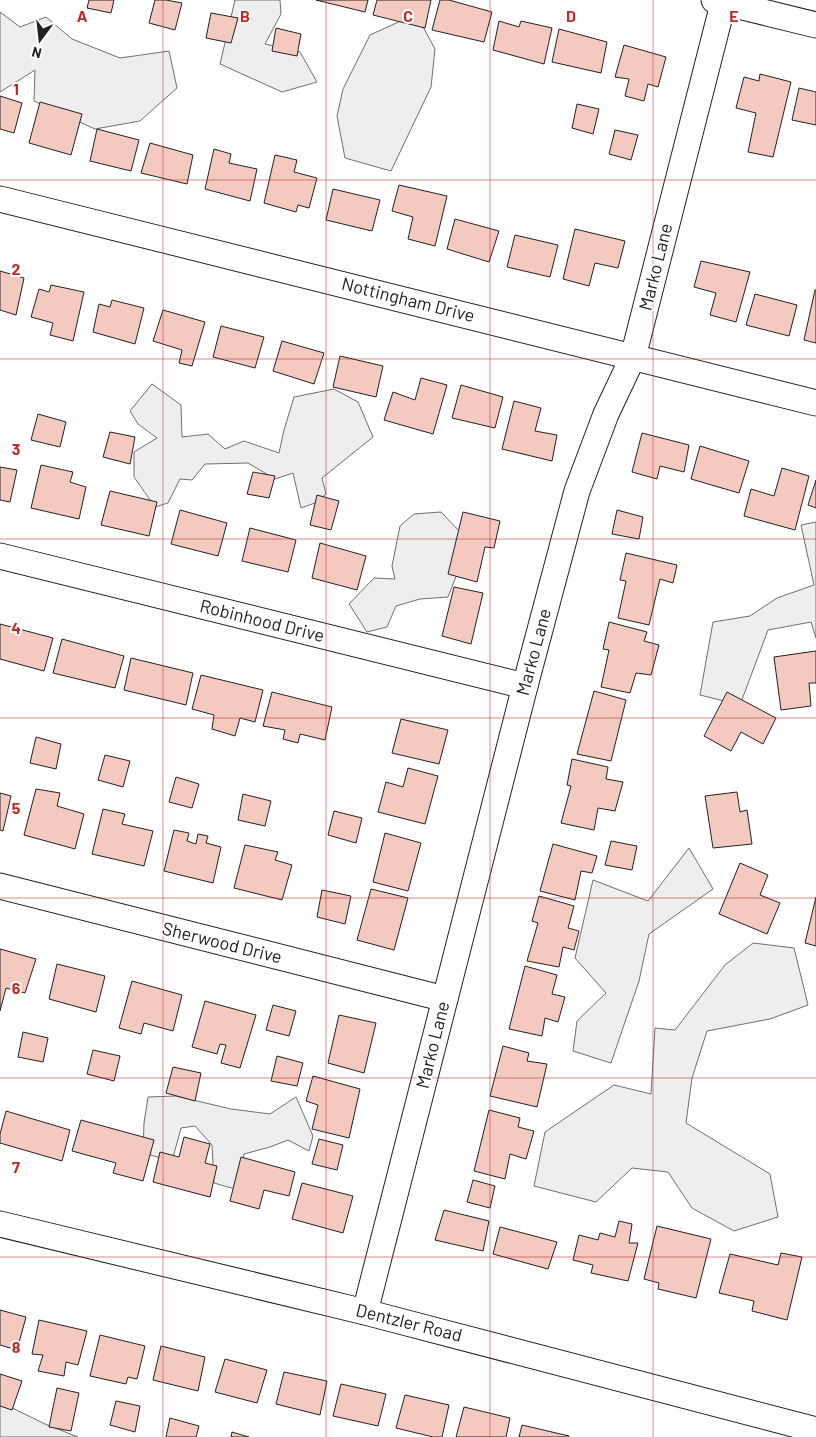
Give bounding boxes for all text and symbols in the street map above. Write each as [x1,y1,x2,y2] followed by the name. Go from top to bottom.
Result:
[77,6,88,25] text: A
[240,6,250,25] text: B
[403,6,413,25] text: C
[566,6,576,25] text: D
[729,6,739,25] text: E
[15,15,65,65] north arrow
[30,44,43,62] text: N
[13,79,19,98] text: 1
[634,221,677,313] street label: Marko Lane
[12,259,21,278] text: 2
[339,272,477,326] street label: Nottingham Drive
[12,439,20,458] text: 3
[198,594,327,646] street label: Robinhood Drive
[511,606,555,698] street label: Marko Lane
[11,618,21,637] text: 4
[12,798,21,817] text: 5
[160,917,284,968] street label: Sherwood Drive
[12,978,21,997] text: 6
[411,999,454,1091] street label: Marko Lane
[12,1157,20,1176] text: 7
[354,1298,465,1346] street label: Dentzler Road
[12,1337,21,1356] text: 8

